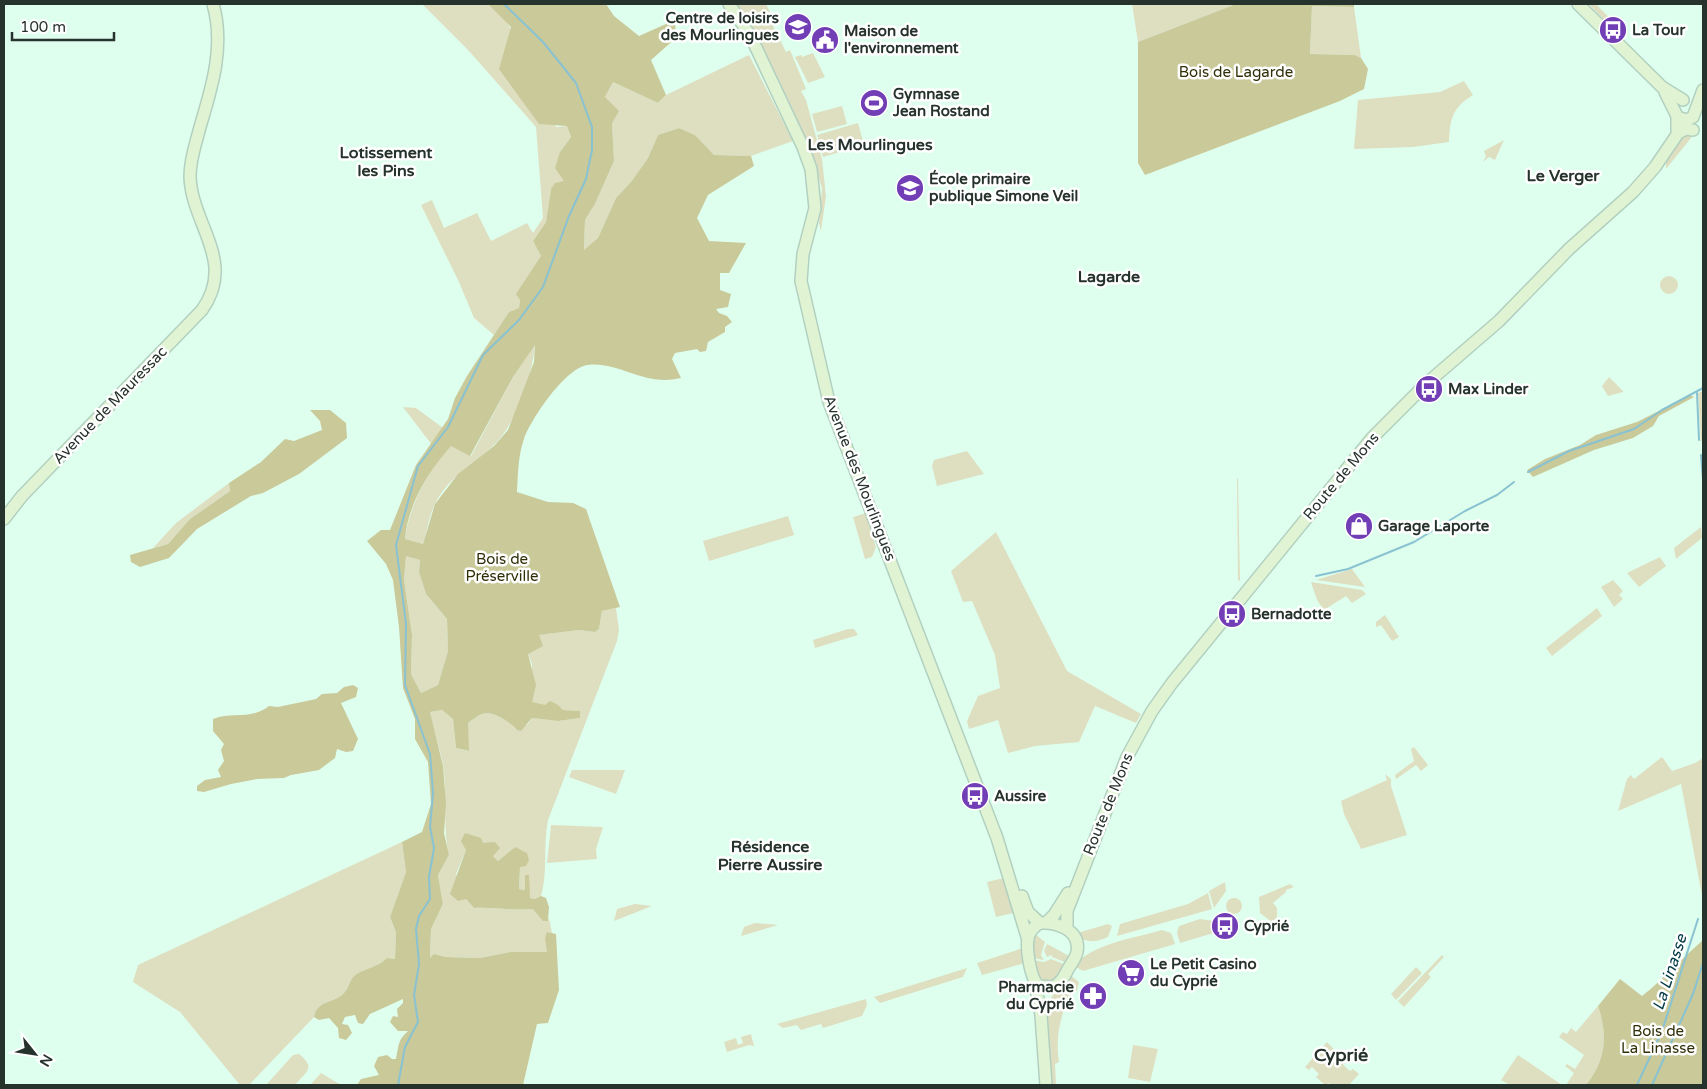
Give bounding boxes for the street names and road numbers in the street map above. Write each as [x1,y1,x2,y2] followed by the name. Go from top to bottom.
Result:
[49,343,171,467] street label: Avenue de Mauressac
[820,393,900,563] street label: Avenue des Mourlingues
[1299,429,1383,523] street label: Route de Mons
[1079,750,1137,858] street label: Route de Mons

